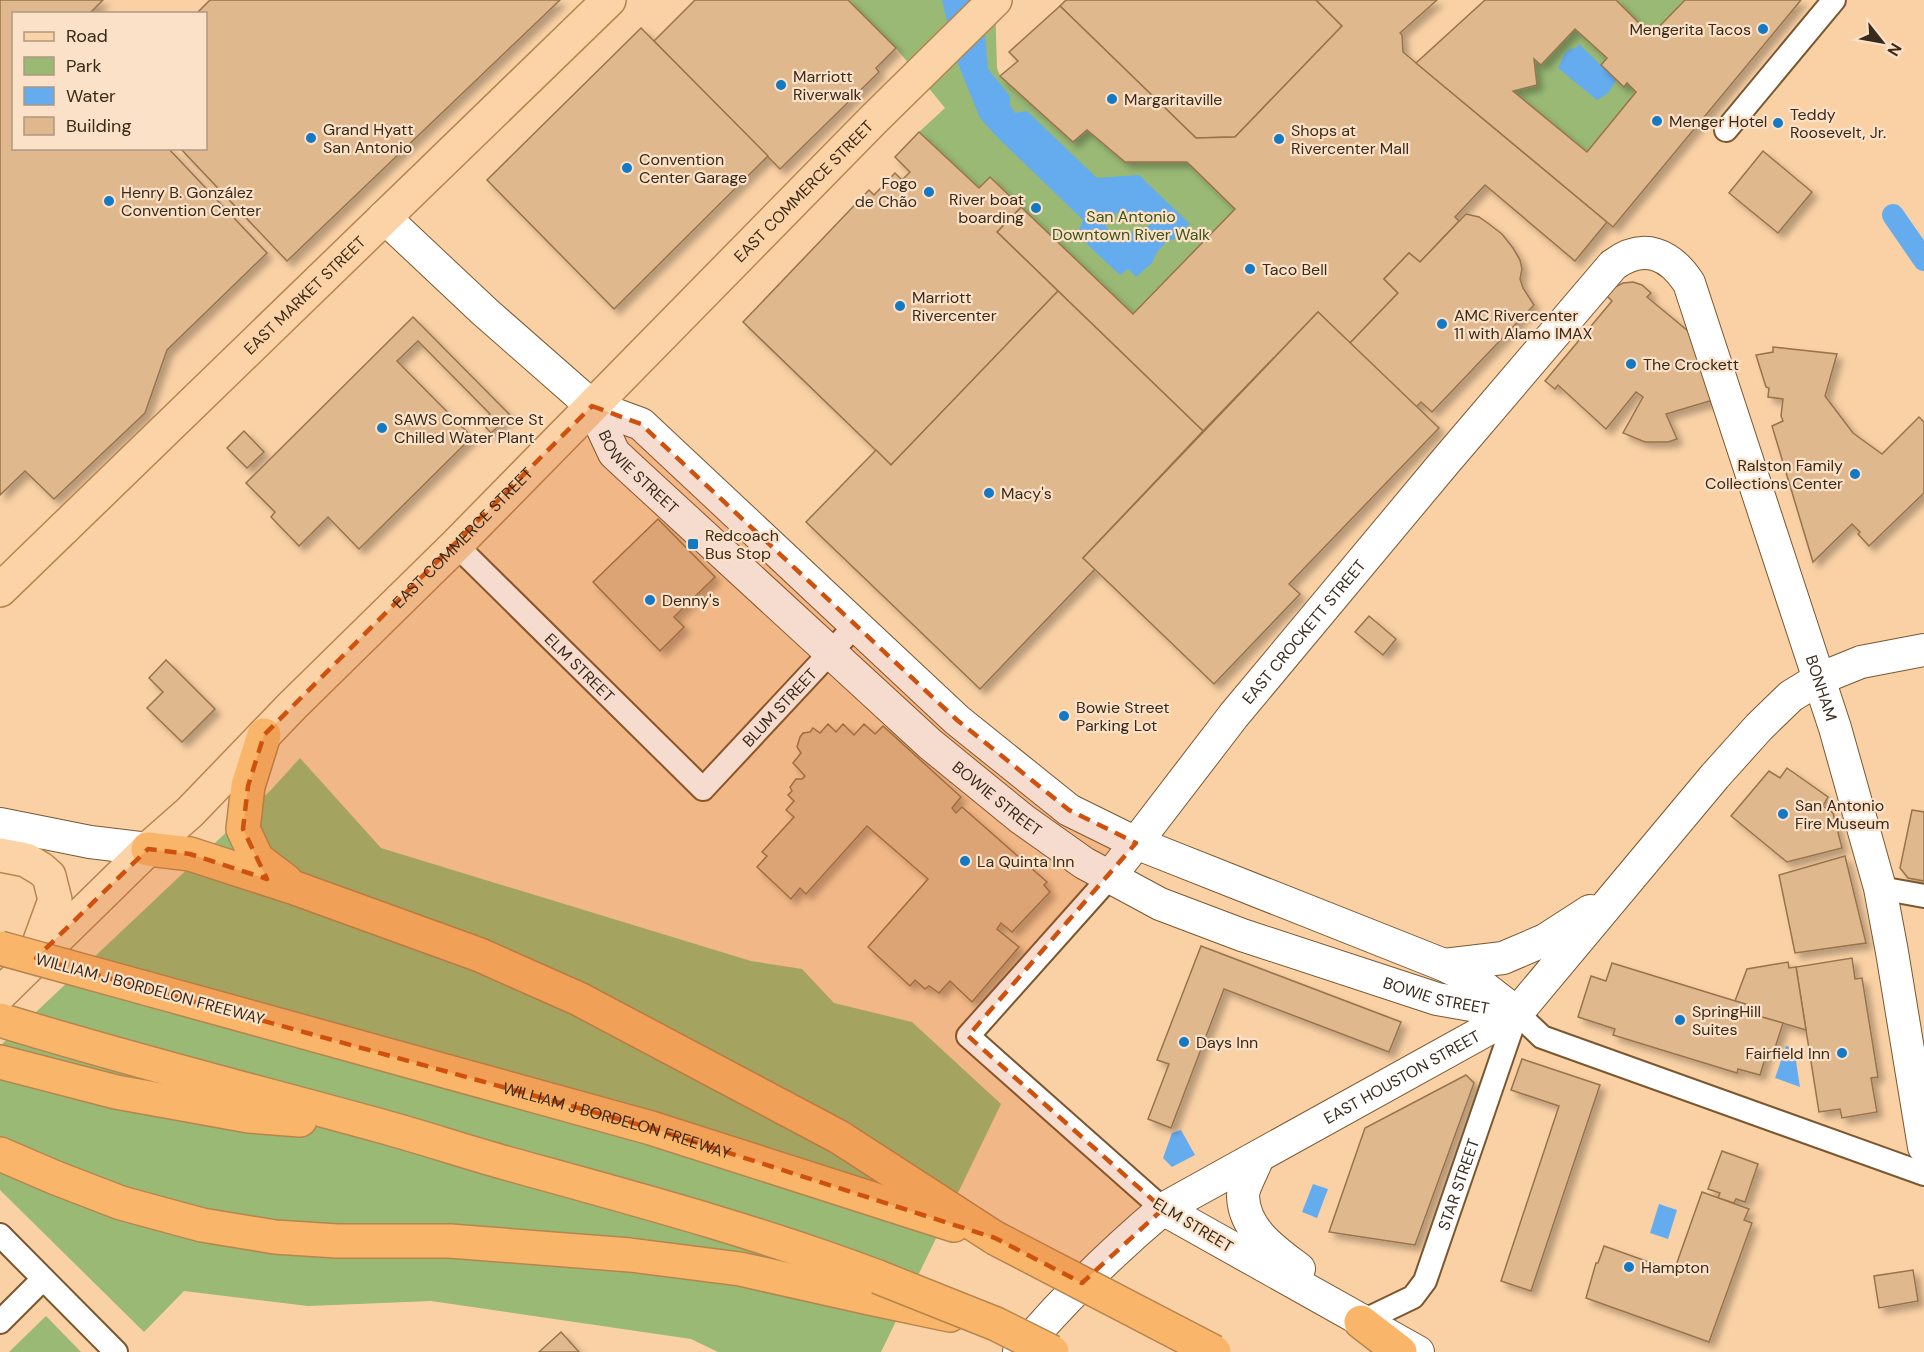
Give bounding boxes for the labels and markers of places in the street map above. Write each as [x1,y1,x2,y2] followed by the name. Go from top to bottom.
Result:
[1629,19,1751,40] place label: Mengerita Tacos
[1756,22,1770,36] marker: Mengerita Tacos
[793,66,862,105] place label: Marriott Riverwalk
[774,78,788,92] marker: Marriott Riverwalk
[1124,89,1222,110] place label: Margaritaville
[1105,92,1119,106] marker: Margaritaville
[1790,104,1886,143] place label: Teddy Roosevelt, Jr.
[1669,111,1767,132] place label: Menger Hotel
[1650,114,1664,128] marker: Menger Hotel
[1771,116,1785,130] marker: Teddy Roosevelt, Jr.
[323,119,414,158] place label: Grand Hyatt San Antonio
[1291,120,1409,159] place label: Shops at Rivercenter Mall
[304,131,318,145] marker: Grand Hyatt San Antonio
[1272,132,1286,146] marker: Shops at Rivercenter Mall
[639,149,747,188] place label: Convention Center Garage
[620,161,634,175] marker: Convention Center Garage
[855,173,917,212] place label: Fogo de Chão
[121,182,261,221] place label: Henry B. González Convention Center
[922,185,936,199] marker: Fogo de Chão
[949,189,1024,228] place label: River boat boarding
[102,194,116,208] marker: Henry B. González Convention Center
[1029,201,1043,215] marker: River boat boarding
[1262,259,1327,280] place label: Taco Bell
[1243,262,1257,276] marker: Taco Bell
[912,287,997,326] place label: Marriott Rivercenter
[893,299,907,313] marker: Marriott Rivercenter
[1454,305,1593,344] place label: AMC Rivercenter 11 with Alamo IMAX
[1435,317,1449,331] marker: AMC Rivercenter 11 with Alamo IMAX
[1643,354,1739,375] place label: The Crockett
[1624,357,1638,371] marker: The Crockett
[394,409,544,448] place label: SAWS Commerce St Chilled Water Plant
[375,421,389,435] marker: SAWS Commerce St Chilled Water Plant
[1705,455,1843,494] place label: Ralston Family Collections Center
[1848,467,1862,481] marker: Ralston Family Collections Center
[1001,483,1052,504] place label: Macy's
[982,486,996,500] marker: Macy's
[705,525,779,564] place label: Redcoach Bus Stop
[686,537,700,551] marker: Redcoach Bus Stop
[662,590,720,611] place label: Denny's
[643,593,657,607] marker: Denny's
[1076,697,1170,736] place label: Bowie Street Parking Lot
[1057,709,1071,723] marker: Bowie Street Parking Lot
[1795,795,1890,834] place label: San Antonio Fire Museum
[1776,807,1790,821] marker: San Antonio Fire Museum
[977,851,1074,872] place label: La Quinta Inn
[958,854,972,868] marker: La Quinta Inn
[1692,1001,1761,1040] place label: SpringHill Suites
[1673,1013,1687,1027] marker: SpringHill Suites
[1196,1032,1258,1053] place label: Days Inn
[1177,1035,1191,1049] marker: Days Inn
[1745,1043,1830,1064] place label: Fairfield Inn
[1835,1046,1849,1060] marker: Fairfield Inn
[1641,1257,1709,1278] place label: Hampton
[1622,1260,1636,1274] marker: Hampton

